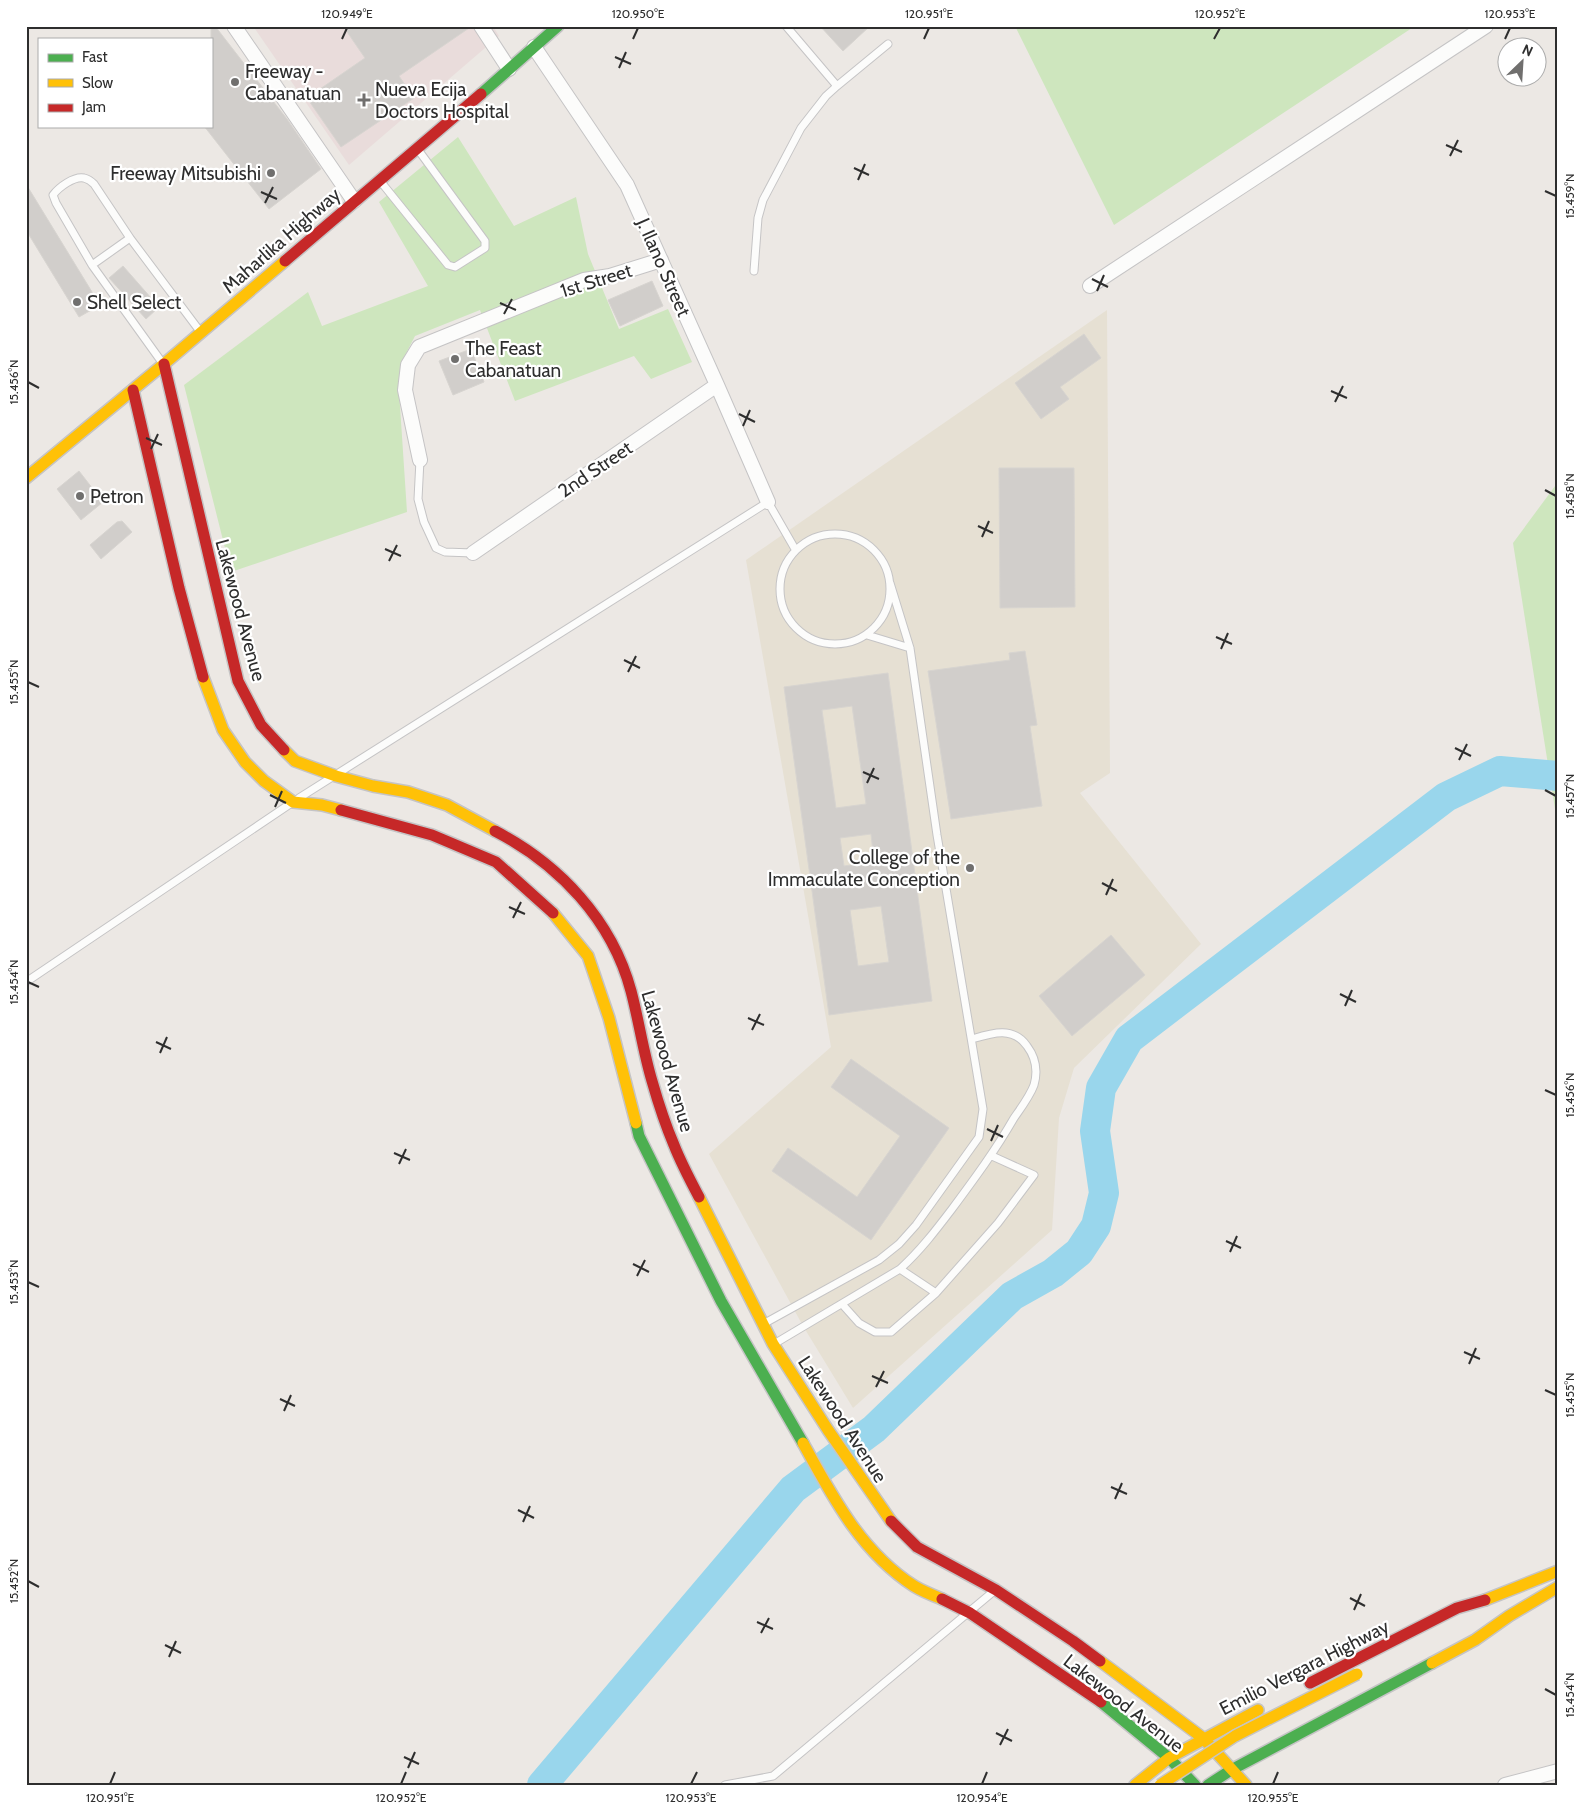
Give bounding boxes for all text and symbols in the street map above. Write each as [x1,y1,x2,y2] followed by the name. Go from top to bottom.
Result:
[321,6,373,21] text: 120.949°E
[612,6,665,21] text: 120.950°E
[905,6,953,21] text: 120.951°E
[1195,6,1246,21] text: 120.952°E
[1485,6,1536,21] text: 120.953°E
[38,38,212,128] legend
[1496,38,1546,88] north arrow
[1519,40,1536,60] text: N
[82,48,107,66] text: Fast
[245,60,341,105] place label: Freeway - Cabanatuan
[82,74,113,92] text: Slow
[229,76,241,88] marker: Freeway - Cabanatuan
[375,78,509,123] place label: Nueva Ecija Doctors Hospital
[357,93,371,107] marker: Nueva Ecija Doctors Hospital
[81,98,106,116] text: Jam
[110,162,261,185] place label: Freeway Mitsubishi
[265,167,277,179] marker: Freeway Mitsubishi
[1562,173,1577,219] text: 15.459°N
[218,183,345,298] street label: Maharlika Highway
[631,213,696,321] street label: J. Ilano Street
[558,259,635,302] street label: 1st Street
[87,291,182,314] place label: Shell Select
[71,296,83,308] marker: Shell Select
[465,337,561,382] place label: The Feast Cabanatuan
[449,353,461,365] marker: The Feast Cabanatuan
[6,360,21,404] text: 15.456°N
[554,436,637,503] street label: 2nd Street
[1562,473,1577,519] text: 15.458°N
[90,485,144,508] place label: Petron
[74,490,86,502] marker: Petron
[210,537,271,684] street label: Lakewood Avenue
[6,660,21,704] text: 15.455°N
[1562,774,1577,818] text: 15.457°N
[768,846,960,891] place label: College of the Immaculate Conception
[964,862,976,874] marker: College of the Immaculate Conception
[6,959,21,1005] text: 15.454°N
[636,988,699,1135] street label: Lakewood Avenue
[1562,1073,1577,1117] text: 15.456°N
[6,1260,21,1304] text: 15.453°N
[793,1352,892,1487] street label: Lakewood Avenue
[1562,1373,1577,1417] text: 15.455°N
[6,1559,21,1603] text: 15.452°N
[1216,1615,1393,1720] street label: Emilio Vergara Highway
[1059,1649,1189,1758] street label: Lakewood Avenue
[1562,1672,1577,1718] text: 15.454°N
[86,1790,134,1805] text: 120.951°E
[376,1790,427,1805] text: 120.952°E
[666,1790,717,1805] text: 120.953°E
[956,1790,1008,1805] text: 120.954°E
[1248,1790,1299,1805] text: 120.955°E

